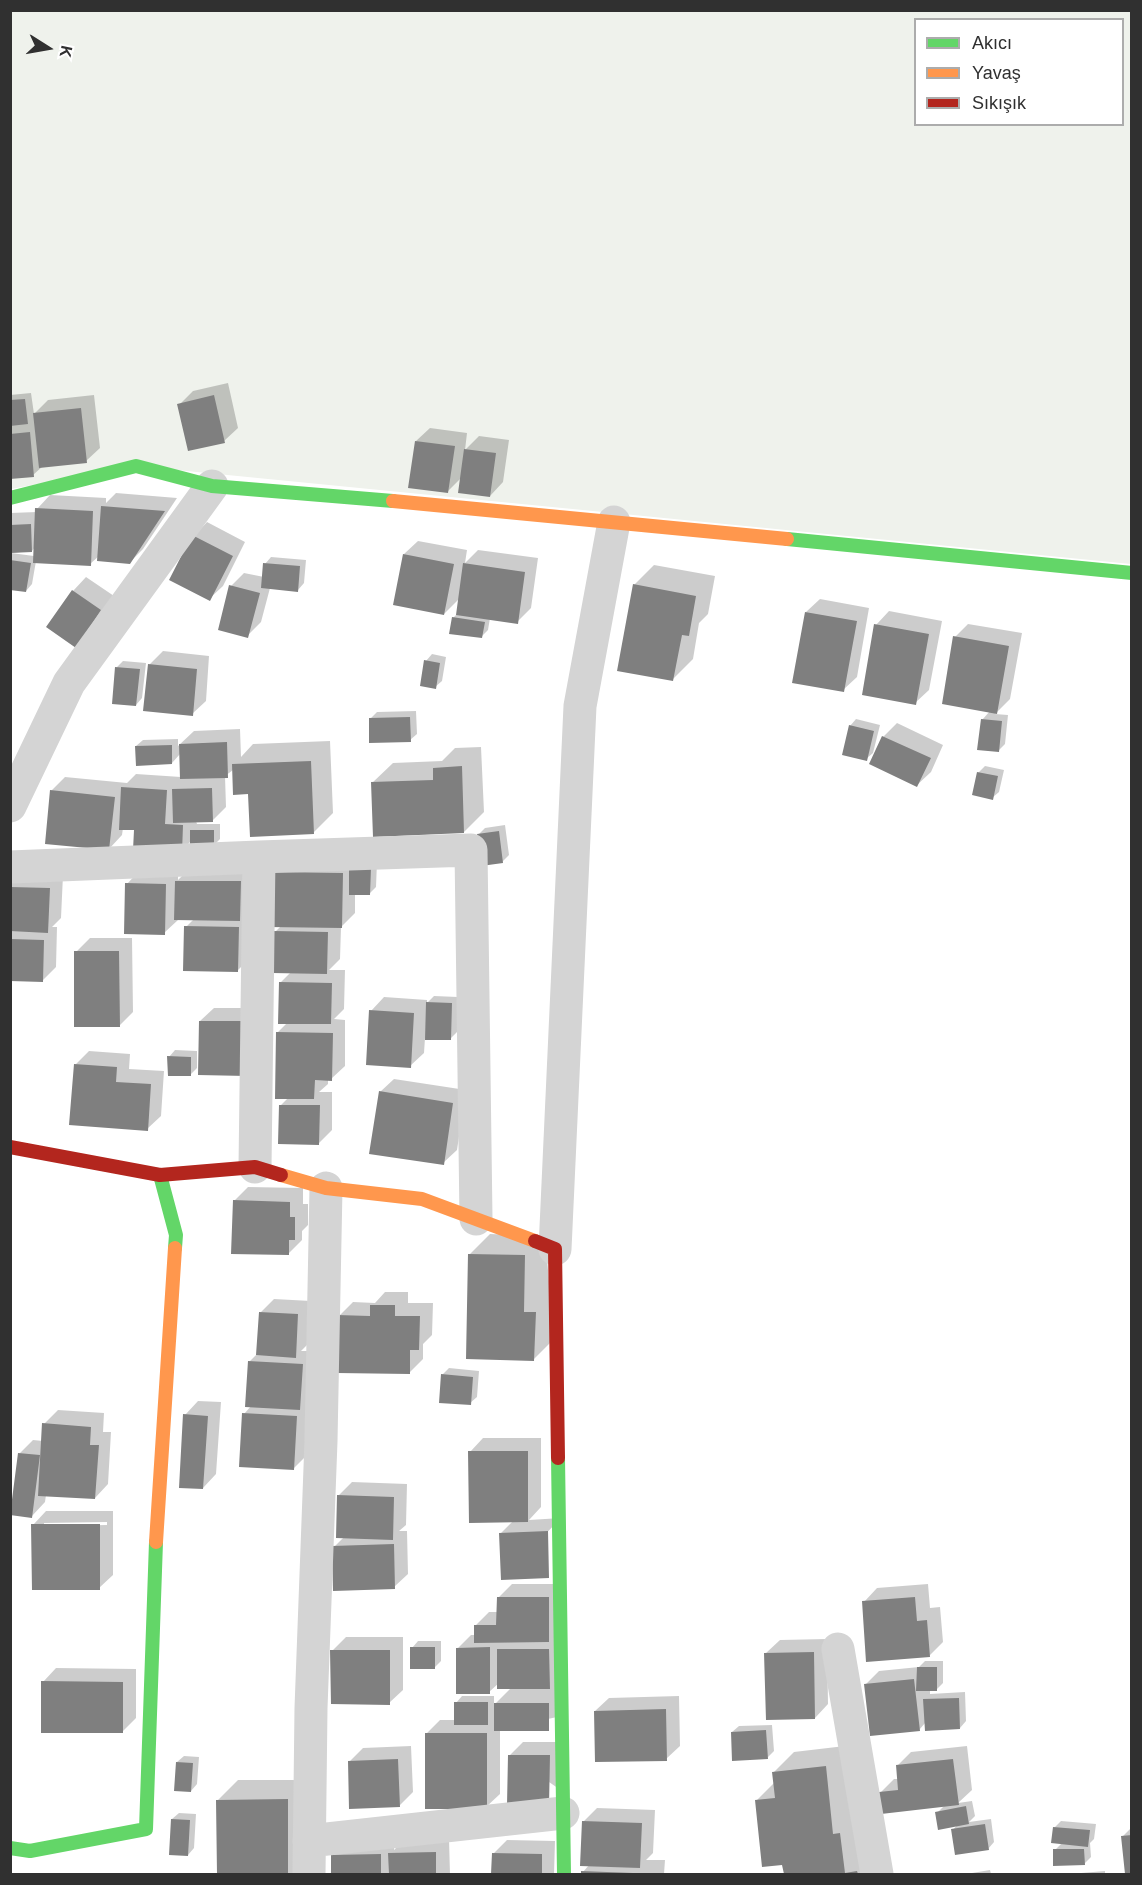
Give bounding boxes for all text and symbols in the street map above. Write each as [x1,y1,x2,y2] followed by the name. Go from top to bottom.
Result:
[18,18,78,78] north arrow
[914,18,1124,126] legend
[972,33,1012,53] text: Akıcı
[57,44,76,59] text: K
[972,63,1021,83] text: Yavaş
[972,93,1026,113] text: Sıkışık

